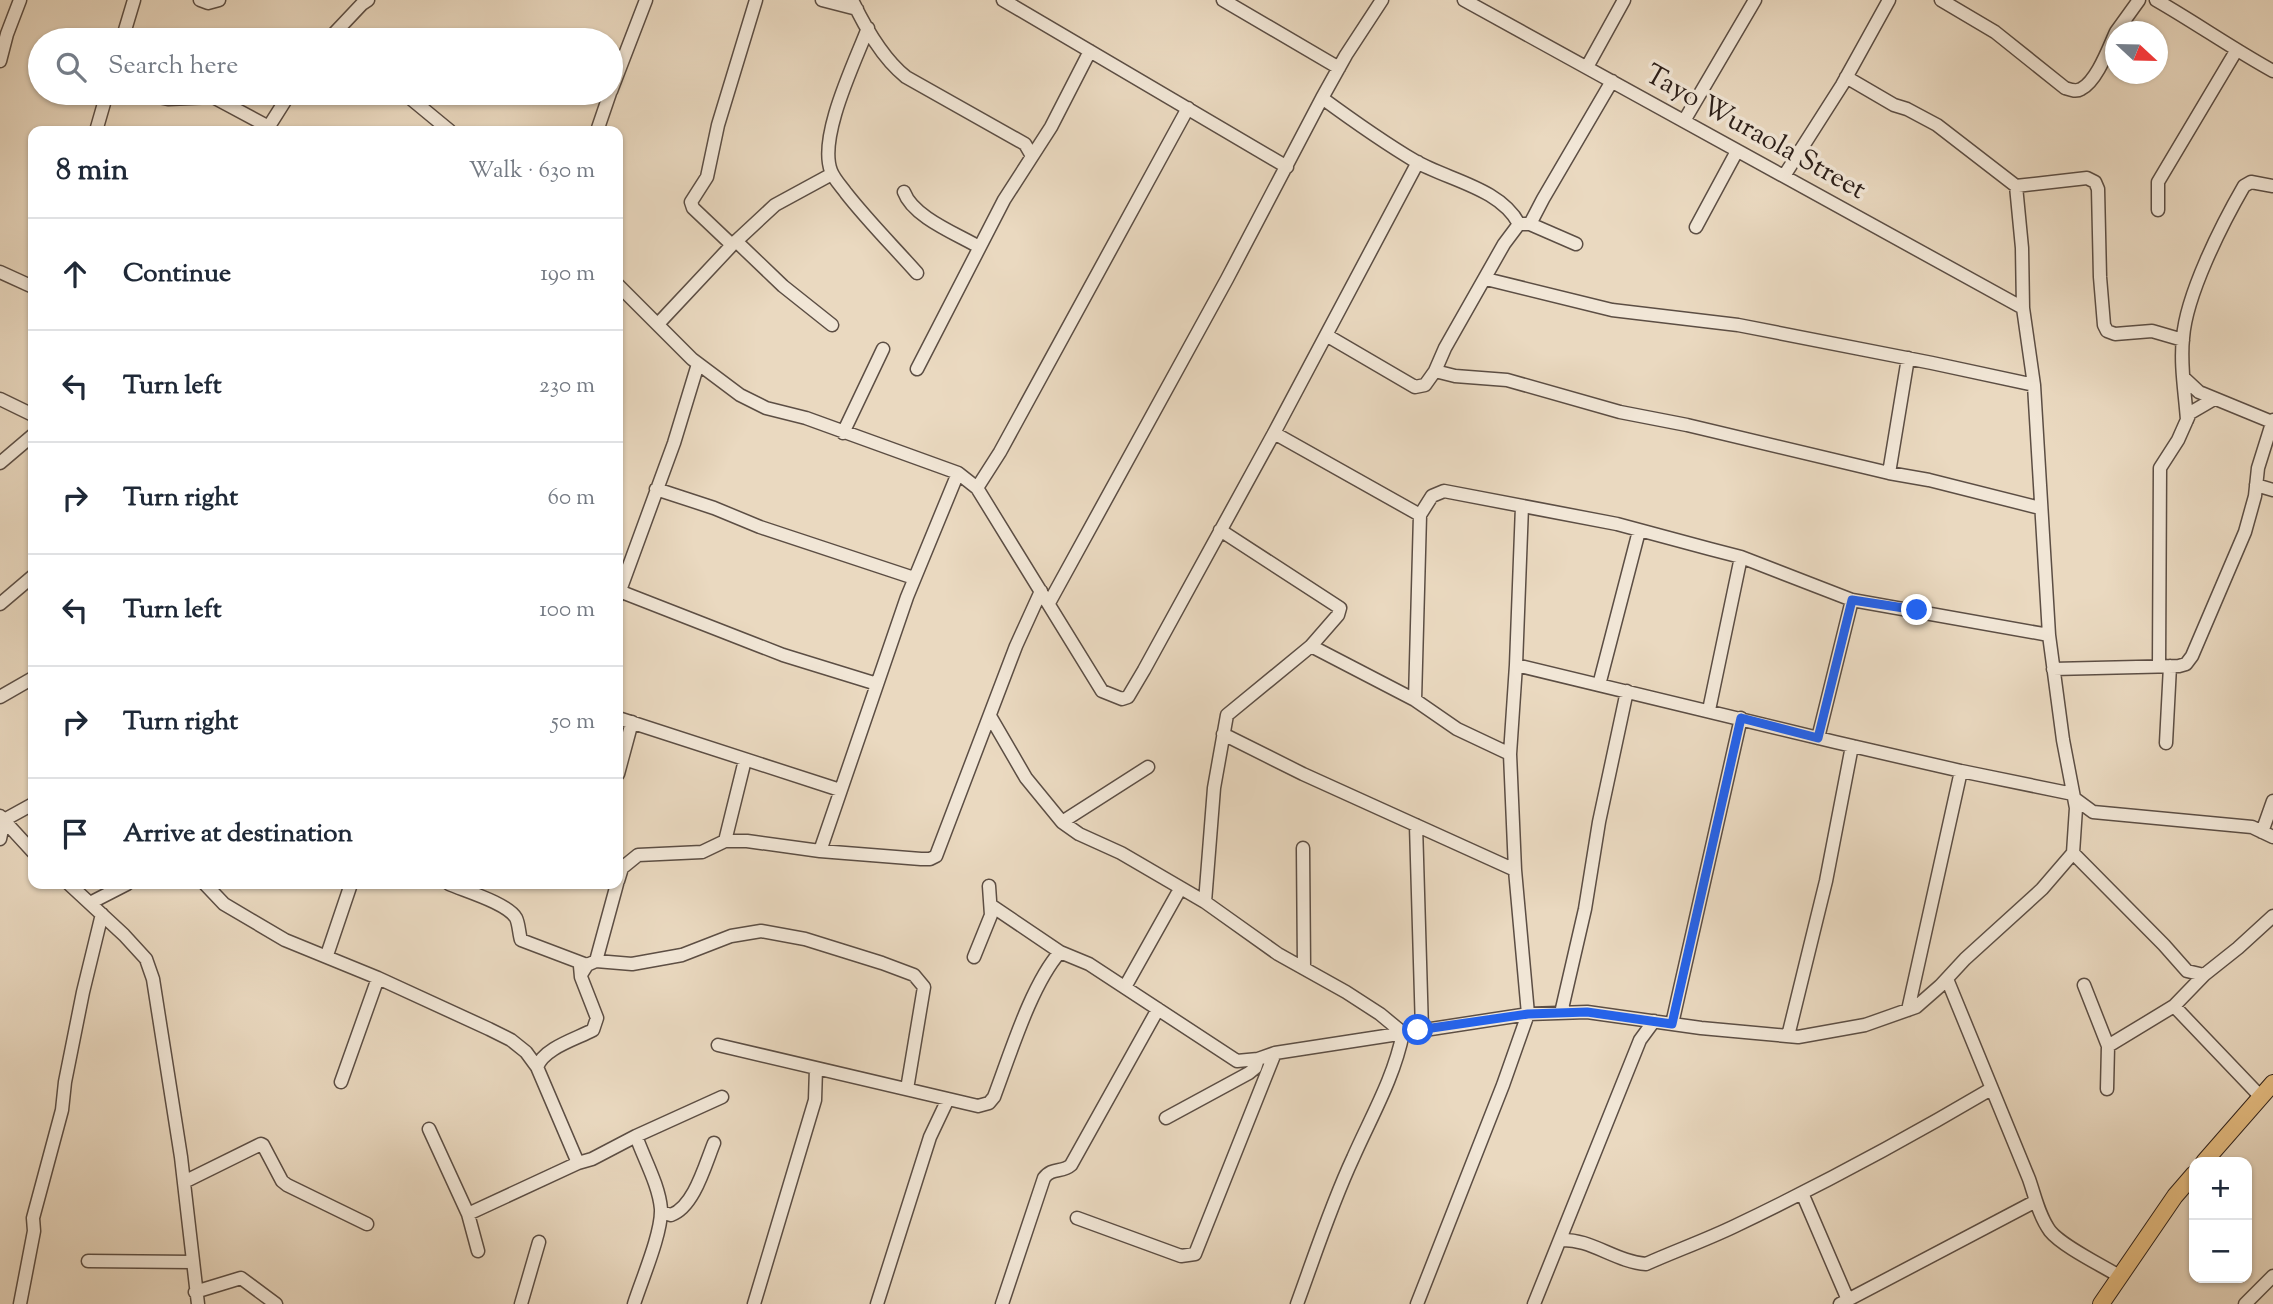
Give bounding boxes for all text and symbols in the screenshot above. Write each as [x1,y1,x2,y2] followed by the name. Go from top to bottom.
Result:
[2105,21,2168,84] north arrow
[28,28,623,105] search box
[52,48,90,86] icon: search
[108,48,238,85] text: Search here
[1637,56,1873,211] street label: Tayo Wuraola Street
[56,150,128,193] text: 8 min
[469,155,595,188] text: Walk · 630 m
[56,255,94,293] icon: ahead
[123,256,231,293] text: Continue
[540,258,595,291] text: 190 m
[56,367,94,405] icon: left
[123,368,222,405] text: Turn left
[539,370,595,403] text: 230 m
[56,479,94,517] icon: right
[123,480,238,517] text: Turn right
[547,482,595,515] text: 60 m
[56,591,94,629] icon: left
[123,592,222,629] text: Turn left
[539,594,595,627] text: 100 m
[1901,594,1932,625] route end
[56,703,94,741] icon: right
[123,704,238,741] text: Turn right
[551,706,595,739] text: 50 m
[56,815,94,853] icon: arrive
[123,816,353,853] text: Arrive at destination
[1402,1014,1433,1045] route start
[2189,1157,2252,1283] map controls
[2189,1157,2252,1220] button: +
[2189,1220,2252,1283] button: −

